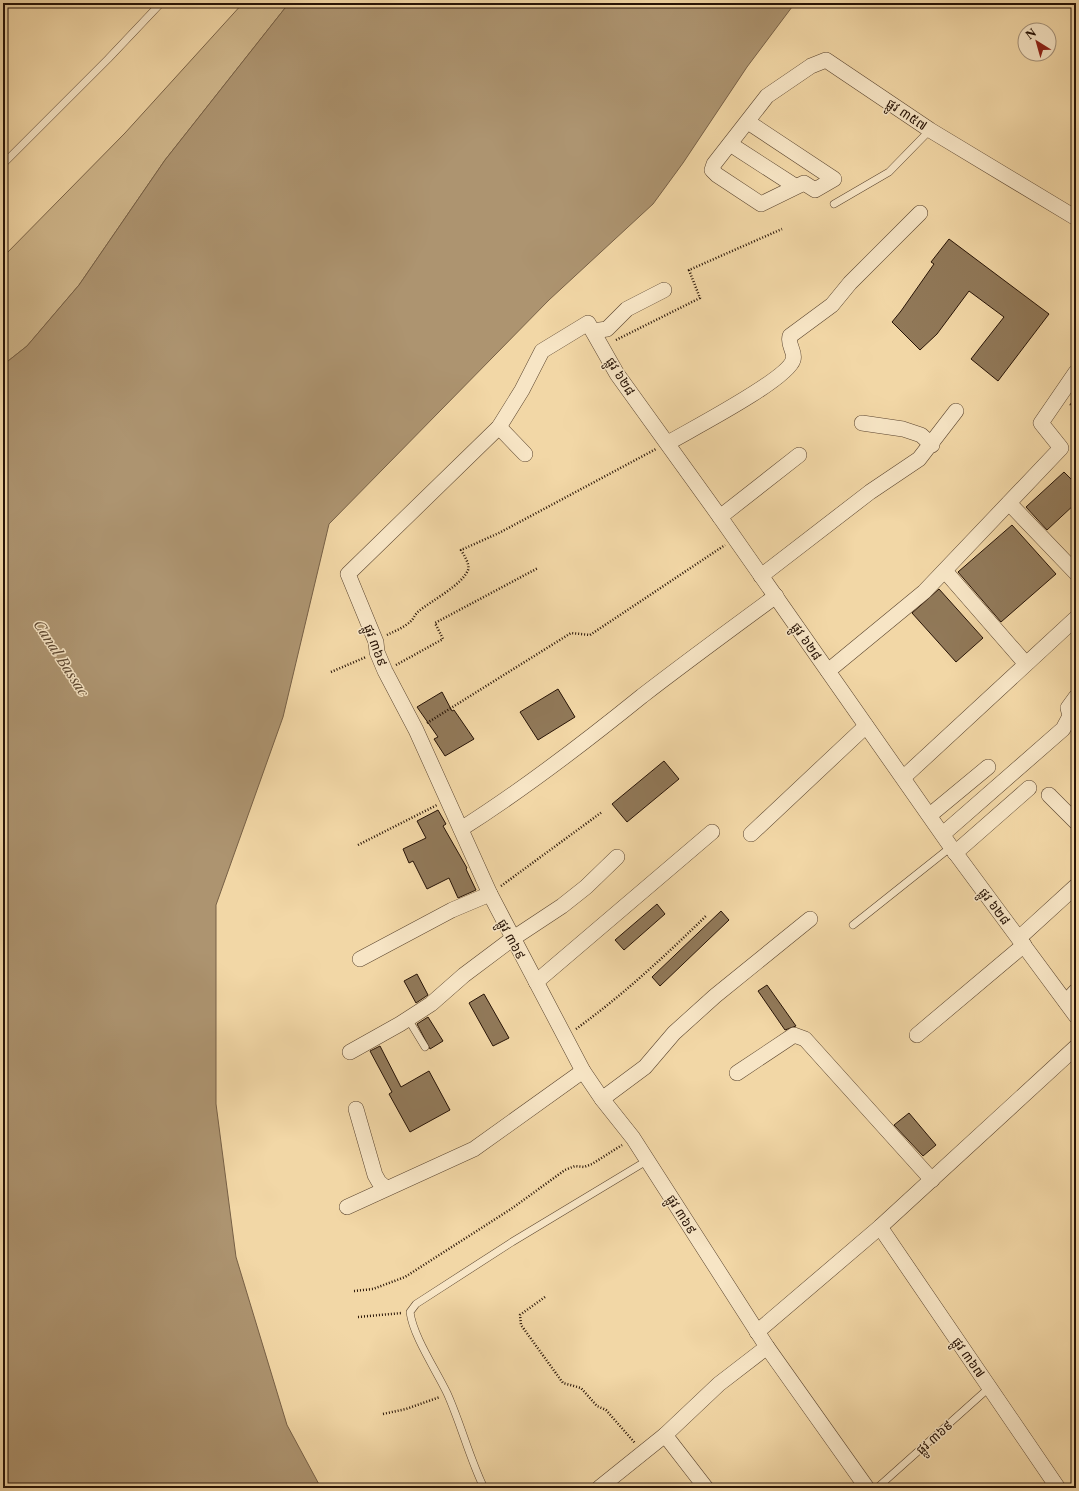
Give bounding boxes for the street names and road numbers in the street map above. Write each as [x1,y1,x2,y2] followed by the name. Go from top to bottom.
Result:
[881,95,930,137] street label: ផ្លូវ ៣៥៧
[600,354,639,400] street label: ផ្លូវ ៦២៨
[785,619,826,665] street label: ផ្លូវ ៦២៨
[357,622,391,670] street label: ផ្លូវ ៣៦៩
[973,884,1014,930] street label: ផ្លូវ ៦២៨
[491,916,529,964] street label: ផ្លូវ ៣៦៩
[660,1191,700,1239] street label: ផ្លូវ ៣៦៩
[946,1334,989,1382] street label: ផ្លូវ ៣៦៧
[912,1416,958,1460] street label: ផ្លូវ ៣៦៩

